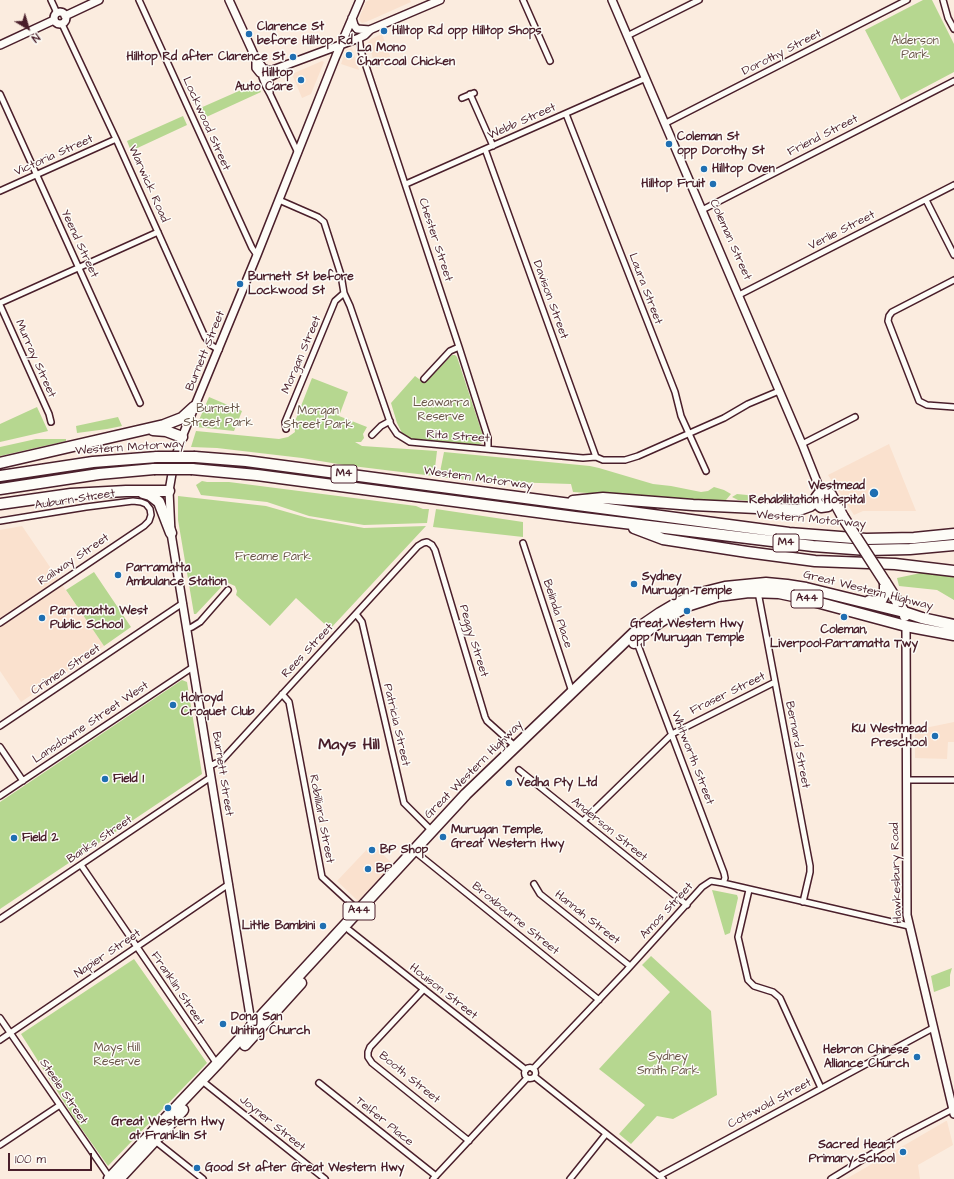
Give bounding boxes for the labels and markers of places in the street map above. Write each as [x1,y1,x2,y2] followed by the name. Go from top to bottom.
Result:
[257,20,353,48] place label: Clarence St before Hilltop Rd
[392,24,541,38] place label: Hilltop Rd opp Hilltop Shops
[379,26,389,36] marker: Hilltop Rd opp Hilltop Shops
[244,29,254,39] marker: Clarence St before Hilltop Rd
[357,41,455,69] place label: La Mono Charcoal Chicken
[126,50,285,64] place label: Hilltop Rd after Clarence St
[344,50,354,60] marker: La Mono Charcoal Chicken
[288,52,298,62] marker: Hilltop Rd after Clarence St
[235,66,293,94] place label: Hilltop Auto Care
[296,75,306,85] marker: Hilltop Auto Care
[677,130,765,158] place label: Coleman St opp Dorothy St
[664,139,674,149] marker: Coleman St opp Dorothy St
[712,162,775,176] place label: Hilltop Oven
[699,164,709,174] marker: Hilltop Oven
[641,177,705,191] place label: Hilltop Fruit
[708,179,718,189] marker: Hilltop Fruit
[248,270,354,298] place label: Burnett St before Lockwood St
[235,279,245,289] marker: Burnett St before Lockwood St
[749,479,865,507] place label: Westmead Rehabilitation Hospital
[868,487,880,499] marker: Westmead Rehabilitation Hospital
[126,561,227,589] place label: Parramatta Ambulance Station
[113,570,123,580] marker: Parramatta Ambulance Station
[642,570,732,598] place label: Sydney Murugan Temple
[629,579,639,589] marker: Sydney Murugan Temple
[50,604,148,632] place label: Parramatta West Public School
[682,606,692,616] marker: Great Western Hwy opp Murugan Temple
[839,612,849,622] marker: Coleman, Liverpool-Parramatta Twy
[37,613,47,623] marker: Parramatta West Public School
[629,617,745,645] place label: Great Western Hwy opp Murugan Temple
[770,623,918,651] place label: Coleman, Liverpool-Parramatta Twy
[181,691,254,719] place label: Holroyd Croquet Club
[168,700,178,710] marker: Holroyd Croquet Club
[851,722,927,750] place label: KU Westmead Preschool
[930,731,940,741] marker: KU Westmead Preschool
[113,772,144,786] place label: Field 1
[100,774,110,784] marker: Field 1
[517,776,597,790] place label: Vedha Pty Ltd
[504,778,514,788] marker: Vedha Pty Ltd
[451,823,564,851] place label: Murugan Temple, Great Western Hwy
[22,831,58,845] place label: Field 2
[438,832,448,842] marker: Murugan Temple, Great Western Hwy
[9,833,19,843] marker: Field 2
[380,843,428,857] place label: BP Shop
[367,845,377,855] marker: BP Shop
[376,862,392,876] place label: BP
[363,864,373,874] marker: BP
[242,919,315,933] place label: Little Bambini
[318,921,328,931] marker: Little Bambini
[231,1010,310,1038] place label: Dong San Uniting Church
[218,1019,228,1029] marker: Dong San Uniting Church
[823,1043,909,1071] place label: Hebron Chinese Alliance Church
[912,1052,922,1062] marker: Hebron Chinese Alliance Church
[163,1103,173,1113] marker: Great Western Hwy at Franklin St
[111,1115,225,1143] place label: Great Western Hwy at Franklin St
[809,1138,895,1166] place label: Sacred Heart Primary School
[898,1147,908,1157] marker: Sacred Heart Primary School
[205,1161,404,1175] place label: Good St after Great Western Hwy
[192,1163,202,1173] marker: Good St after Great Western Hwy

